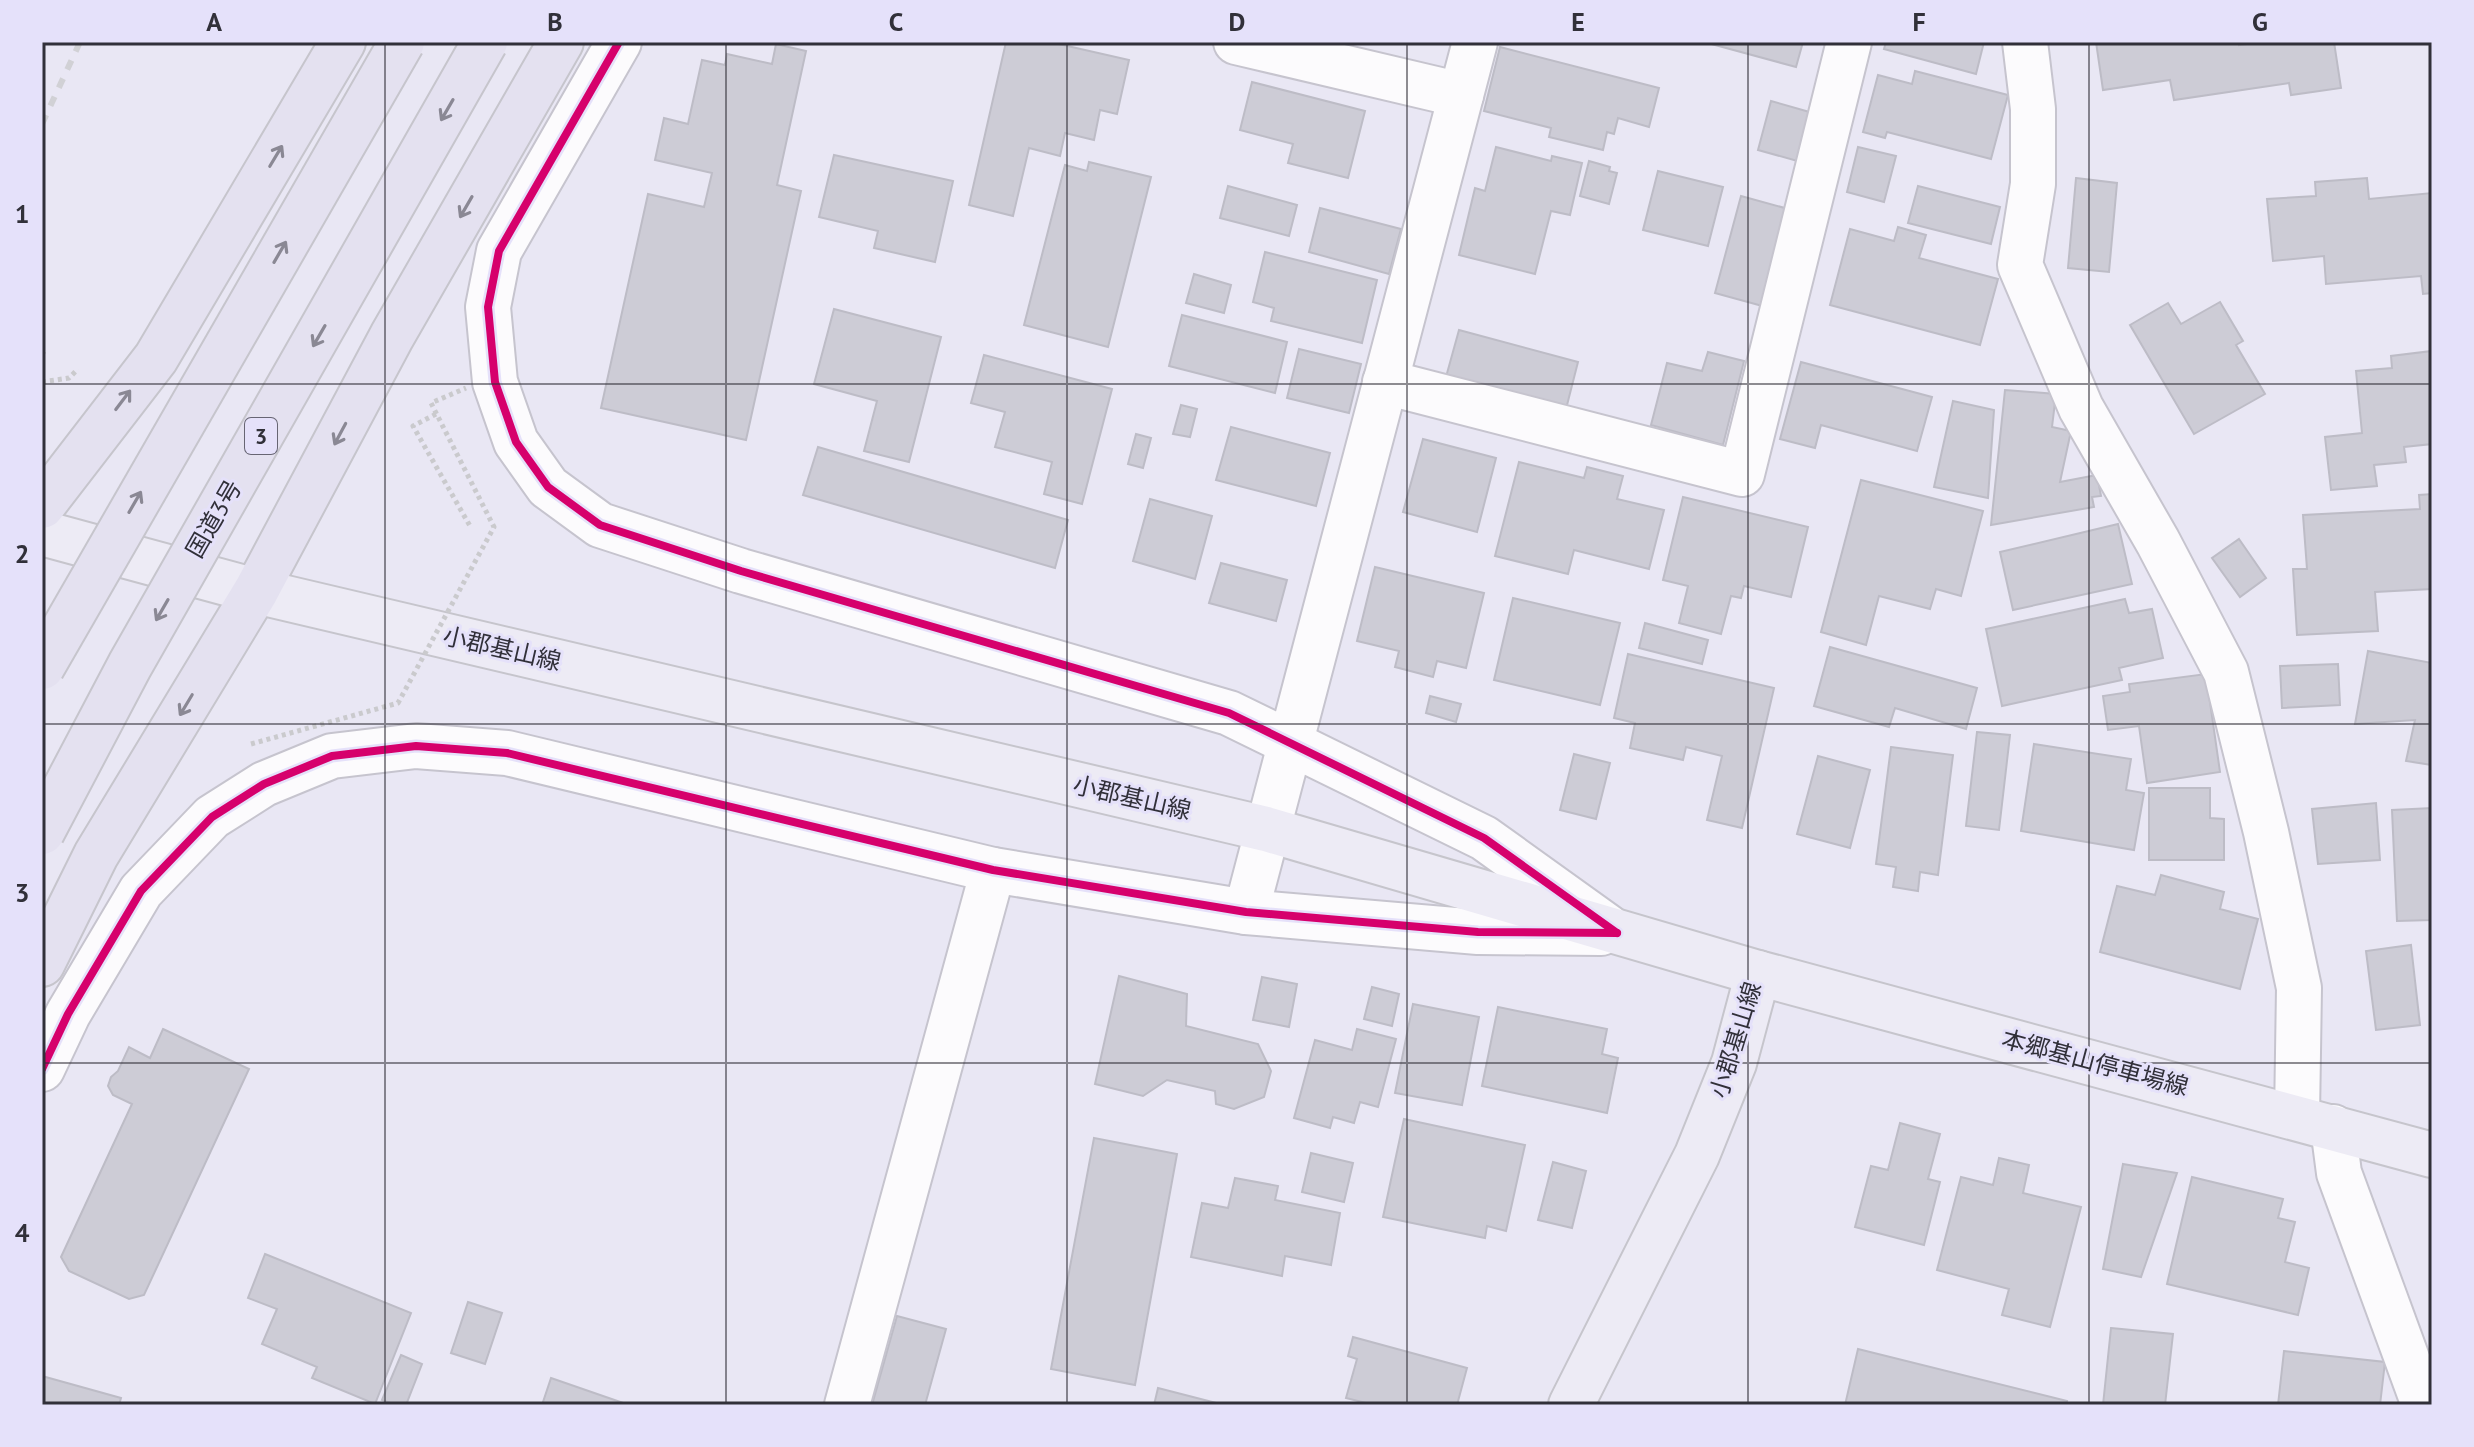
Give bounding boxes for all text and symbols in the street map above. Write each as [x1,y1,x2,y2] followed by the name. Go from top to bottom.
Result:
[206,5,222,38] text: A
[547,5,563,38] text: B
[889,5,903,38] text: C
[1229,5,1245,38] text: D
[1571,5,1585,38] text: E
[1912,5,1926,38] text: F
[2252,5,2268,38] text: G
[439,98,455,121] one-way arrow
[268,145,284,168] one-way arrow
[458,195,474,218] one-way arrow
[15,197,29,230] text: 1
[272,241,288,264] one-way arrow
[311,324,327,347] one-way arrow
[115,390,132,411] one-way arrow
[245,418,277,454] road number: 3
[332,422,347,446] one-way arrow
[179,474,248,563] street label: 国道3号
[128,490,143,514] one-way arrow
[15,537,29,570] text: 2
[154,598,170,621] one-way arrow
[440,620,564,677] street label: 小郡基山線
[178,693,194,716] one-way arrow
[1070,769,1194,826] street label: 小郡基山線
[15,876,29,909] text: 3
[1703,978,1768,1102] street label: 小郡基山線
[1998,1023,2192,1102] street label: 本郷基山停車場線
[15,1216,30,1249] text: 4

